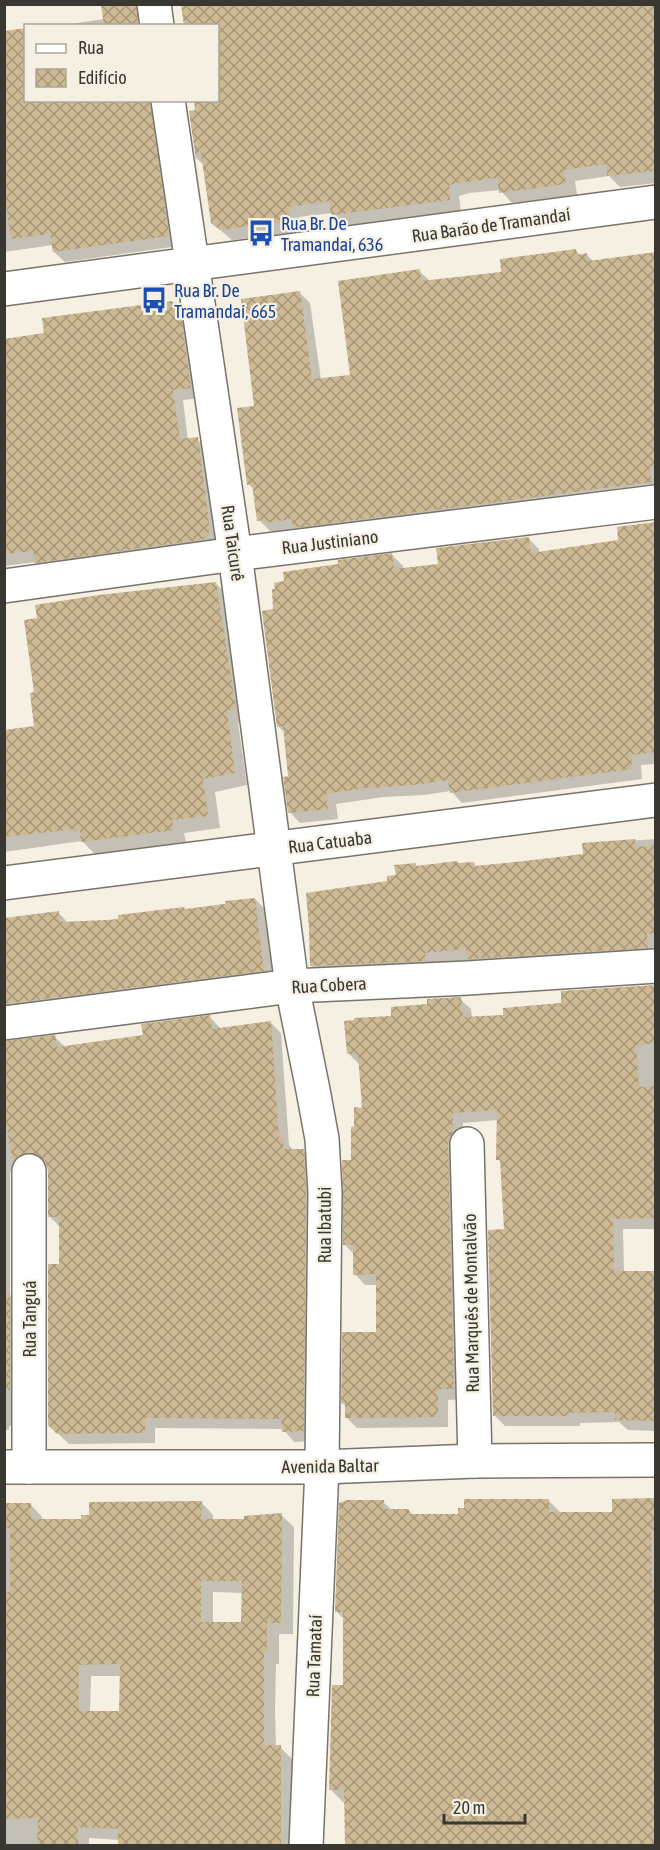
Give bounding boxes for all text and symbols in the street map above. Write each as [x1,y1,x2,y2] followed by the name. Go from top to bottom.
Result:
[24,24,219,102] legend
[78,37,104,58] text: Rua
[78,67,127,88] text: Edifício
[410,203,572,247] street label: Rua Barão de Tramandaí
[281,213,383,255] place label: Rua Br. De Tramandaí, 636
[246,218,276,248] bus stop icon: Rua Br. De Tramandaí, 636
[174,280,276,322] place label: Rua Br. De Tramandaí, 665
[139,285,169,315] bus stop icon: Rua Br. De Tramandaí, 665
[217,504,249,582] street label: Rua Taicurê
[281,526,379,558] street label: Rua Justiniano
[287,826,373,858] street label: Rua Catuaba
[291,973,367,997] street label: Rua Cobera
[314,1187,335,1263] street label: Rua Ibatubi
[459,1213,483,1393] street label: Rua Marquês de Montalvão
[19,1280,40,1358] street label: Rua Tanguá
[281,1455,379,1477] street label: Avenida Baltar
[302,1614,326,1698] street label: Rua Tamataí
[444,1787,525,1825] scale bar
[453,1797,485,1818] text: 20 m

